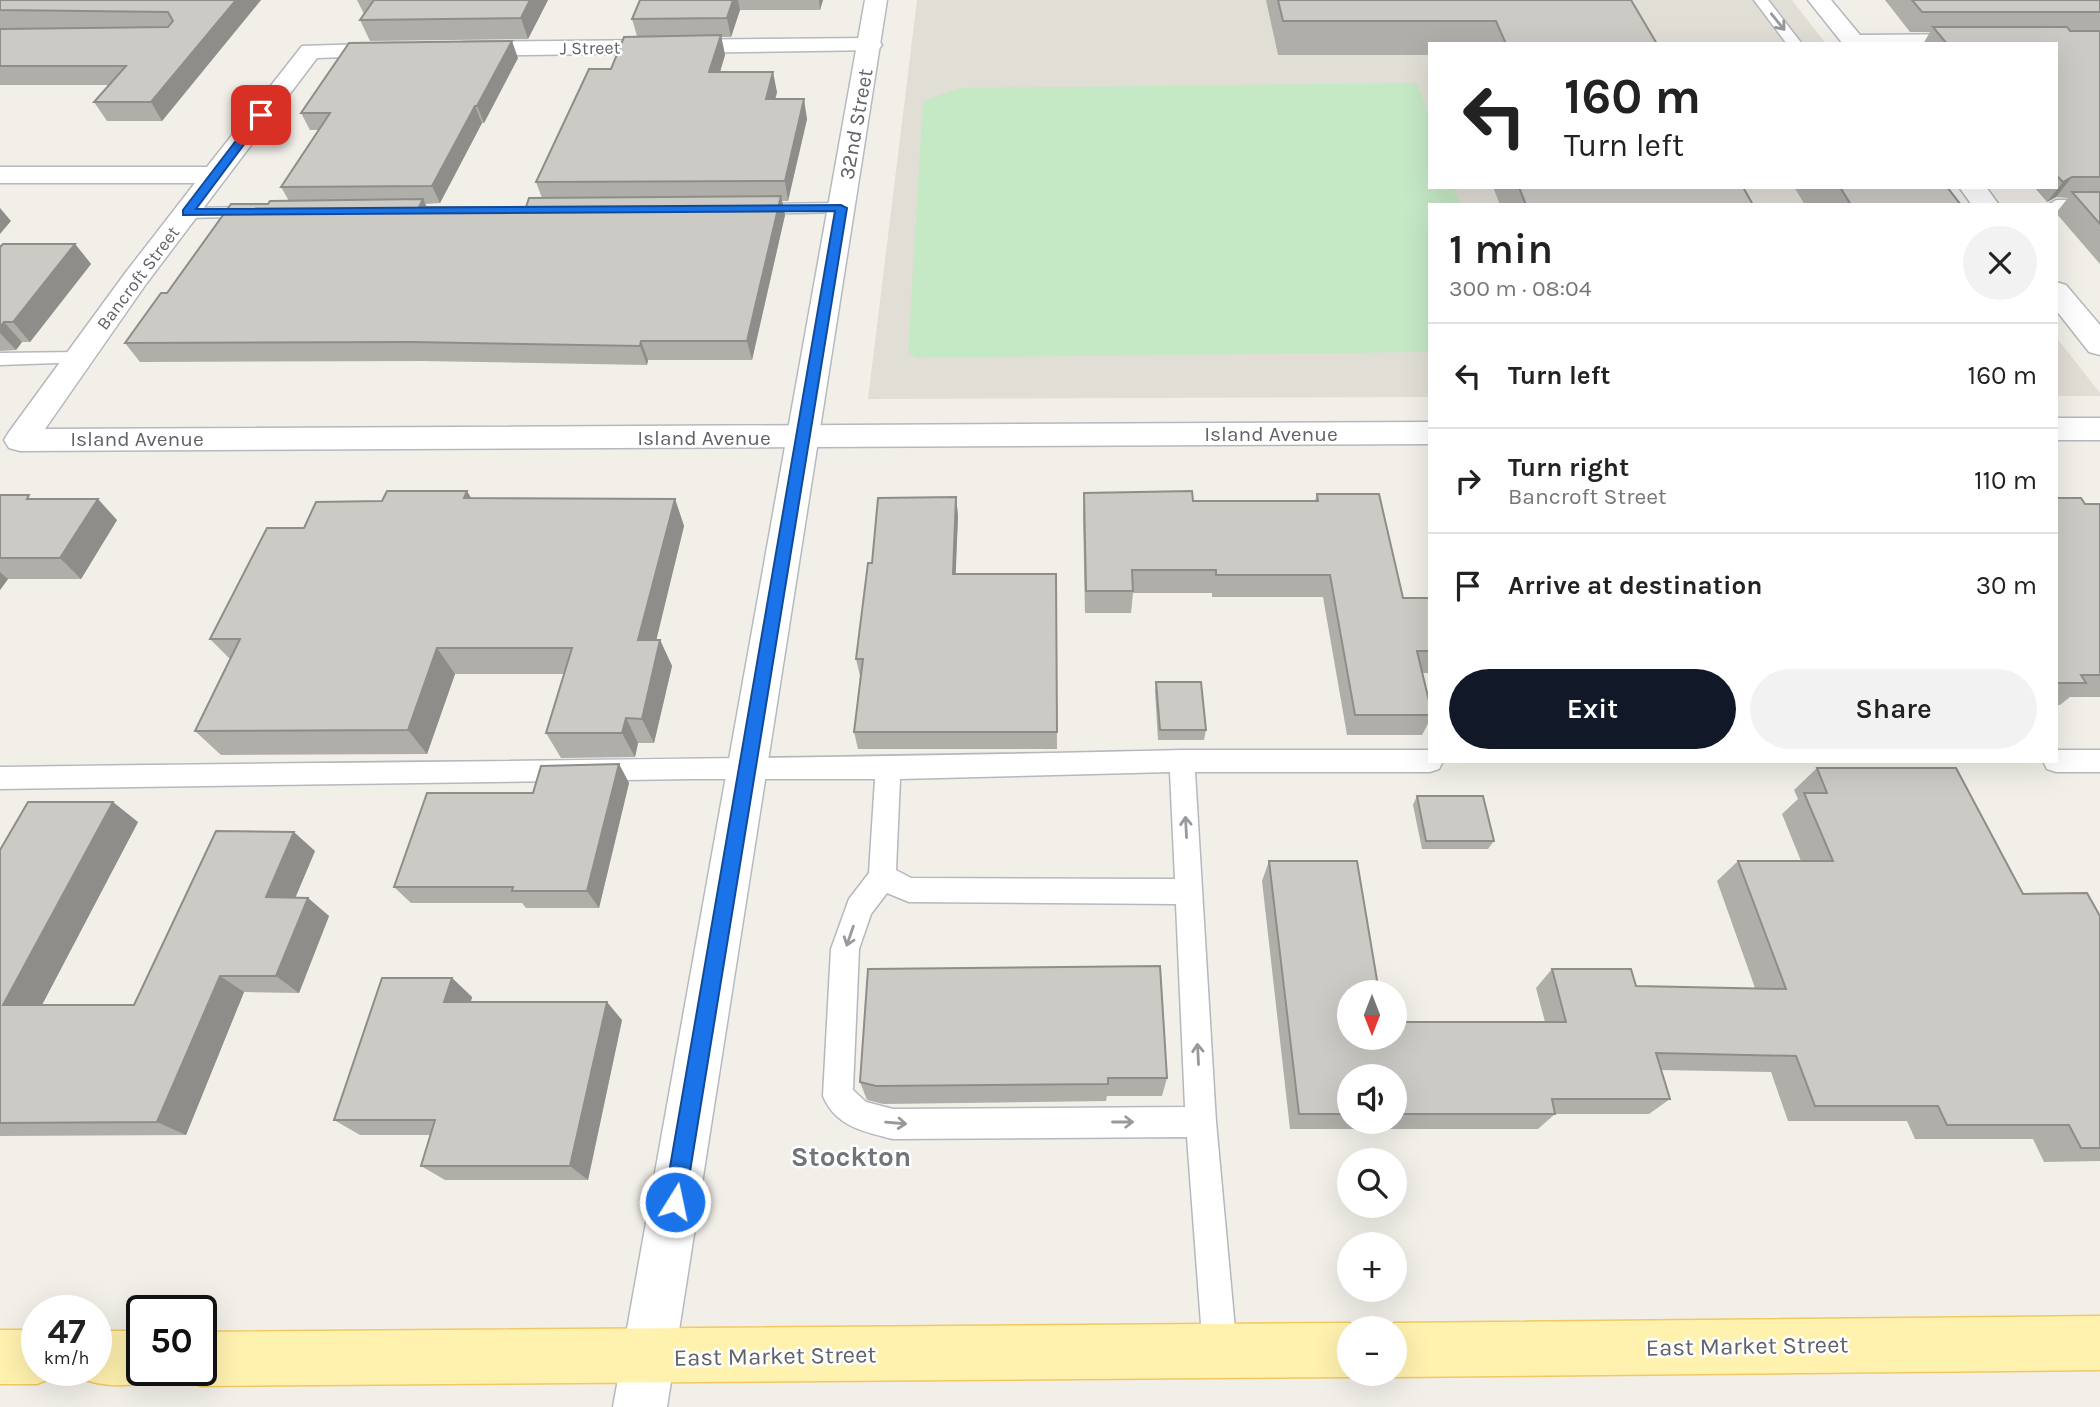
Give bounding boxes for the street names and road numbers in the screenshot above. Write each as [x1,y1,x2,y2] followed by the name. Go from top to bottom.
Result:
[559,36,621,60] street label: J Street
[834,67,878,181] street label: 32nd Street
[92,222,184,334] street label: Bancroft Street
[1204,422,1338,446] street label: Island Avenue
[637,426,771,450] street label: Island Avenue
[70,427,204,451] street label: Island Avenue
[1645,1330,1849,1362] street label: East Market Street
[673,1340,877,1372] street label: East Market Street

